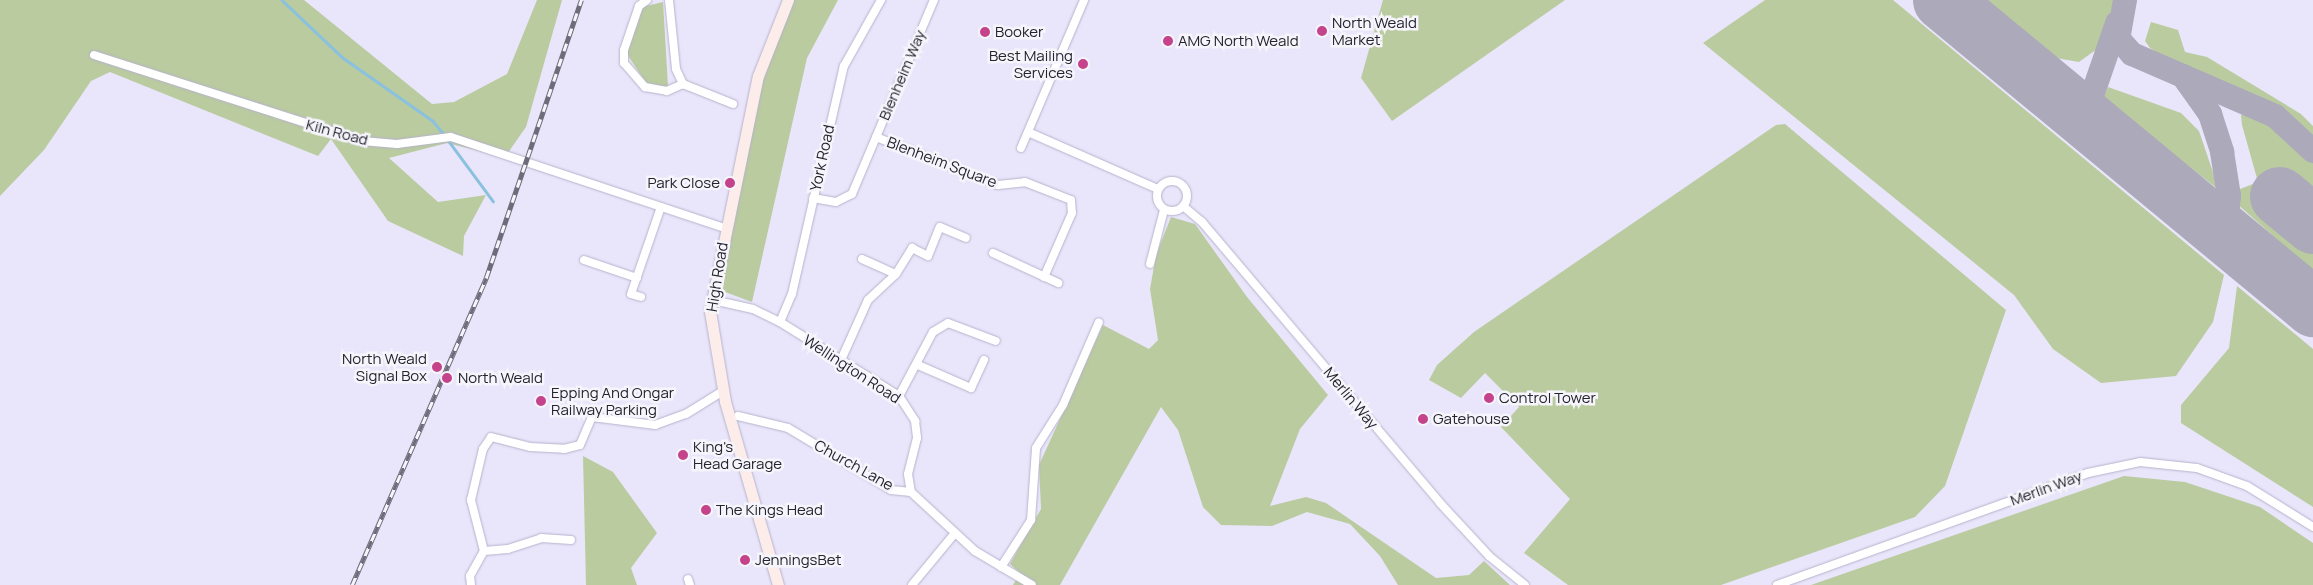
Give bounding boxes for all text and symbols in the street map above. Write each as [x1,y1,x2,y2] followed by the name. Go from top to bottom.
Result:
[1332,13,1417,48] place label: North Weald Market
[995,23,1043,41] place label: Booker
[1316,25,1328,37] marker: North Weald Market
[979,26,991,38] marker: Booker
[875,27,929,123] street label: Blenheim Way
[1178,32,1299,50] place label: AMG North Weald
[1162,35,1174,47] marker: AMG North Weald
[989,46,1073,81] place label: Best Mailing Services
[1077,58,1089,70] marker: Best Mailing Services
[304,115,370,149] street label: Kiln Road
[806,123,838,193] street label: York Road
[884,133,1000,191] street label: Blenheim Square
[647,174,720,192] place label: Park Close
[724,177,736,189] marker: Park Close
[703,241,731,313] street label: High Road
[800,331,904,407] street label: Wellington Road
[342,349,427,384] place label: North Weald Signal Box
[431,361,443,373] marker: North Weald Signal Box
[1320,364,1382,432] street label: Merlin Way
[458,369,543,387] place label: North Weald
[440,371,454,385] marker: North Weald
[551,383,674,418] place label: Epping And Ongar Railway Parking
[1499,389,1596,407] place label: Control Tower
[1483,392,1495,404] marker: Control Tower
[535,395,547,407] marker: Epping And Ongar Railway Parking
[1433,410,1510,428] place label: Gatehouse
[1417,413,1429,425] marker: Gatehouse
[811,436,897,494] street label: Church Lane
[693,437,782,472] place label: King's Head Garage
[677,449,689,461] marker: King's Head Garage
[2008,467,2084,509] street label: Merlin Way
[716,501,823,519] place label: The Kings Head
[700,504,712,516] marker: The Kings Head
[755,551,841,569] place label: JenningsBet
[739,554,751,566] marker: JenningsBet

